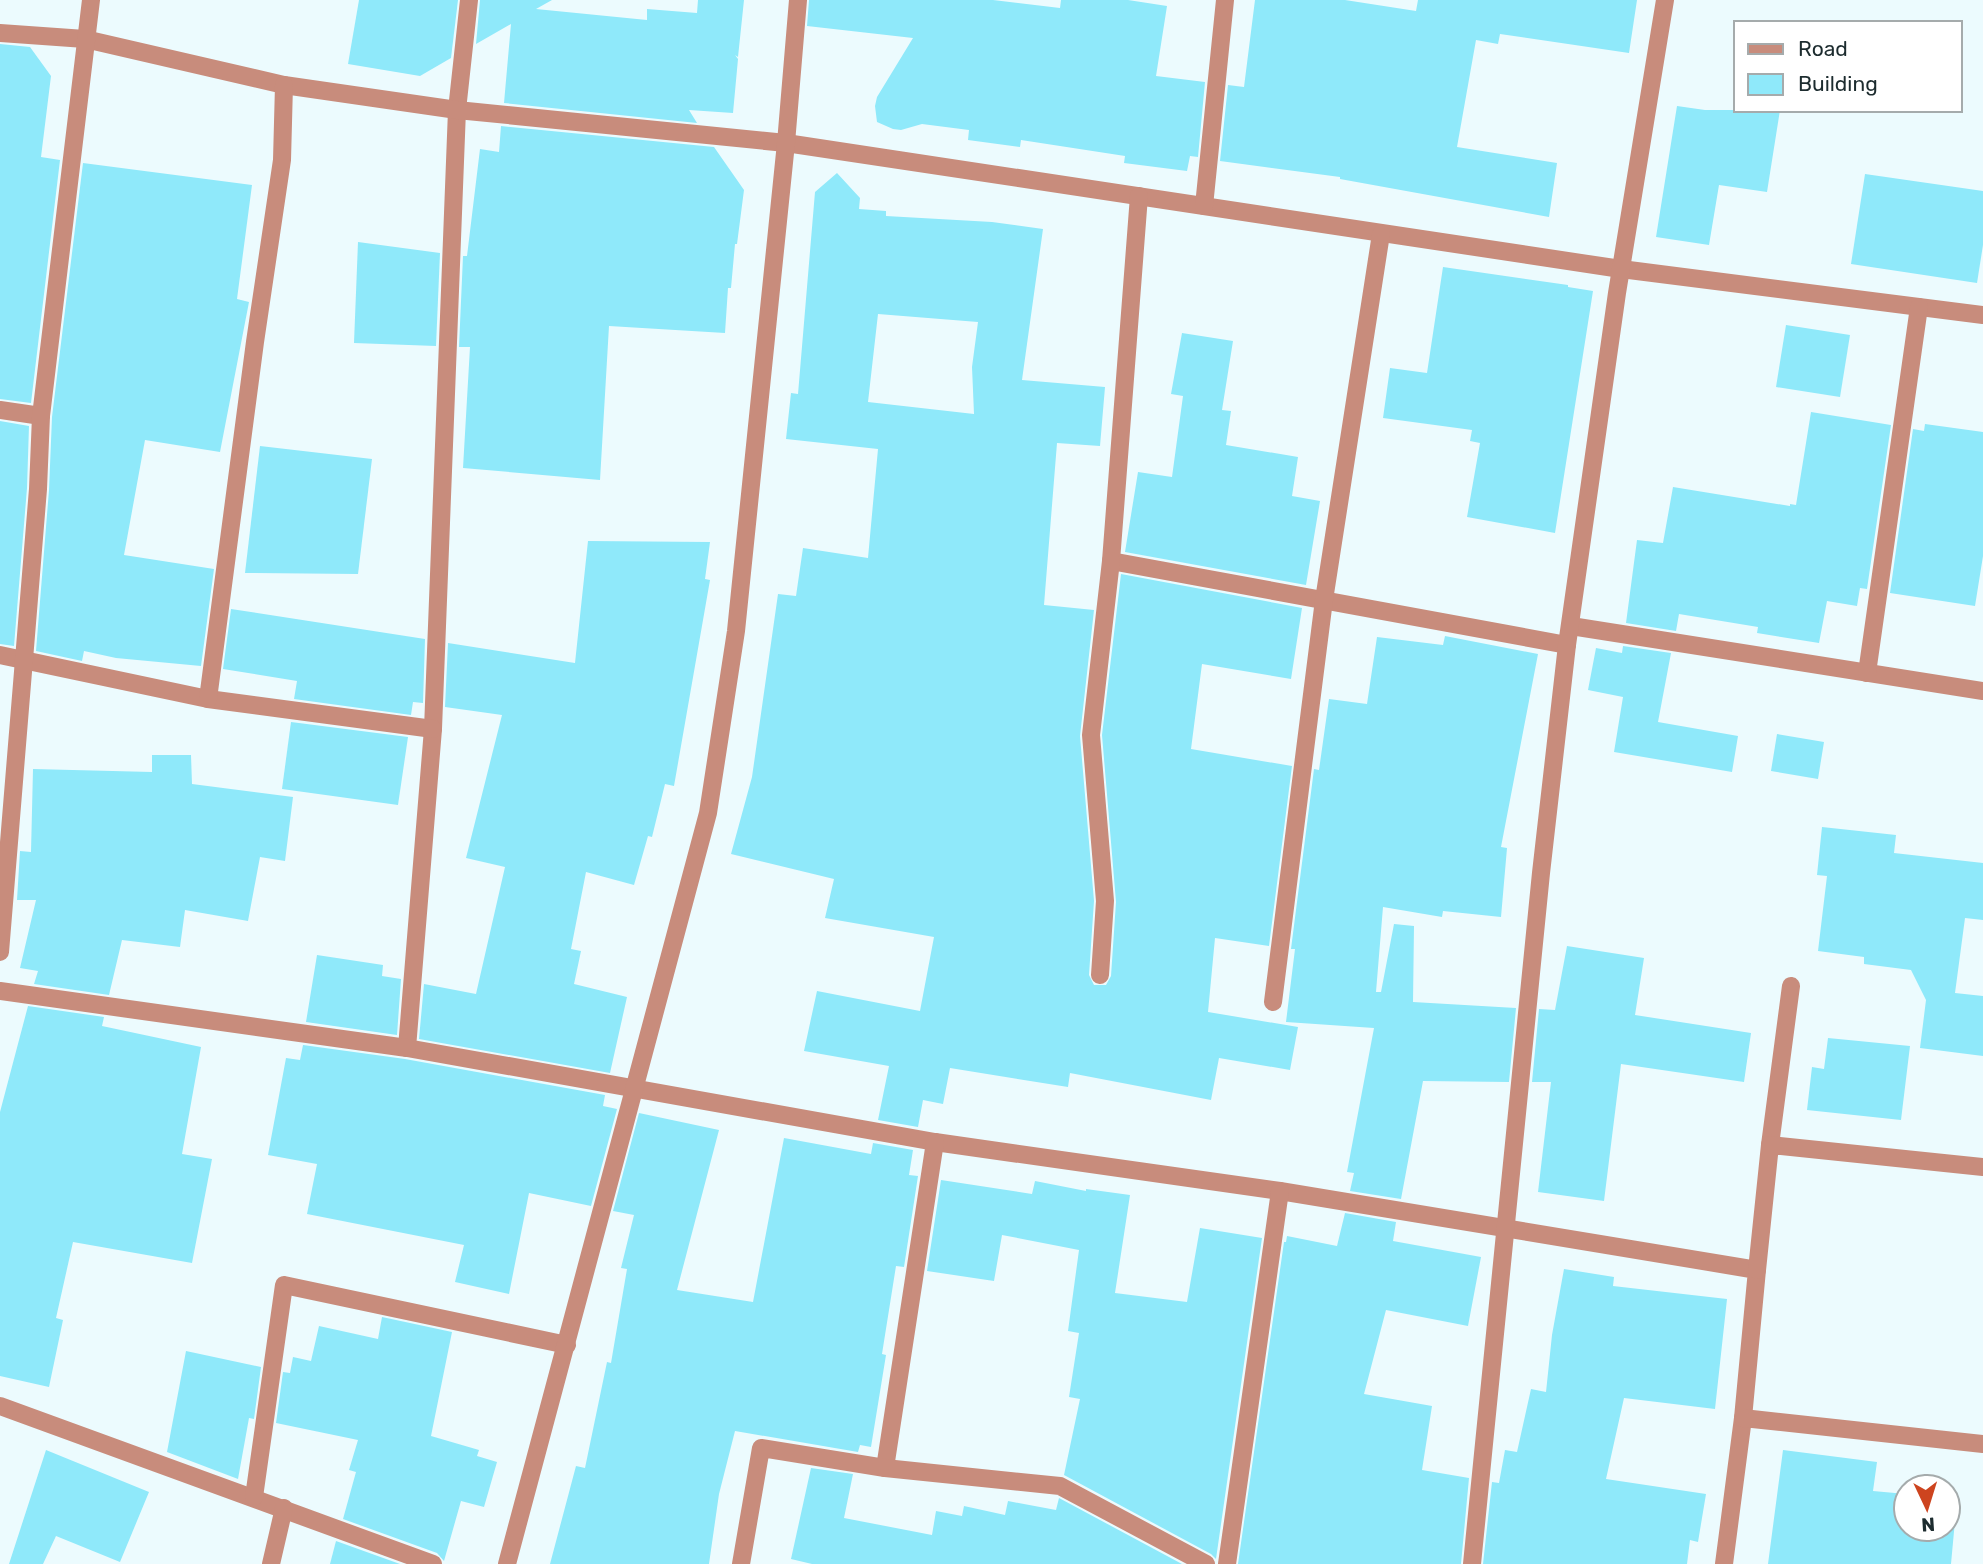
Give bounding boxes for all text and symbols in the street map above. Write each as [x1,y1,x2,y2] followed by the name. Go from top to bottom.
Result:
[1734,21,1962,112] legend
[1798,36,1848,61] text: Road
[1798,71,1878,96] text: Building
[1892,1473,1962,1543] north arrow
[1921,1513,1936,1536] text: N

